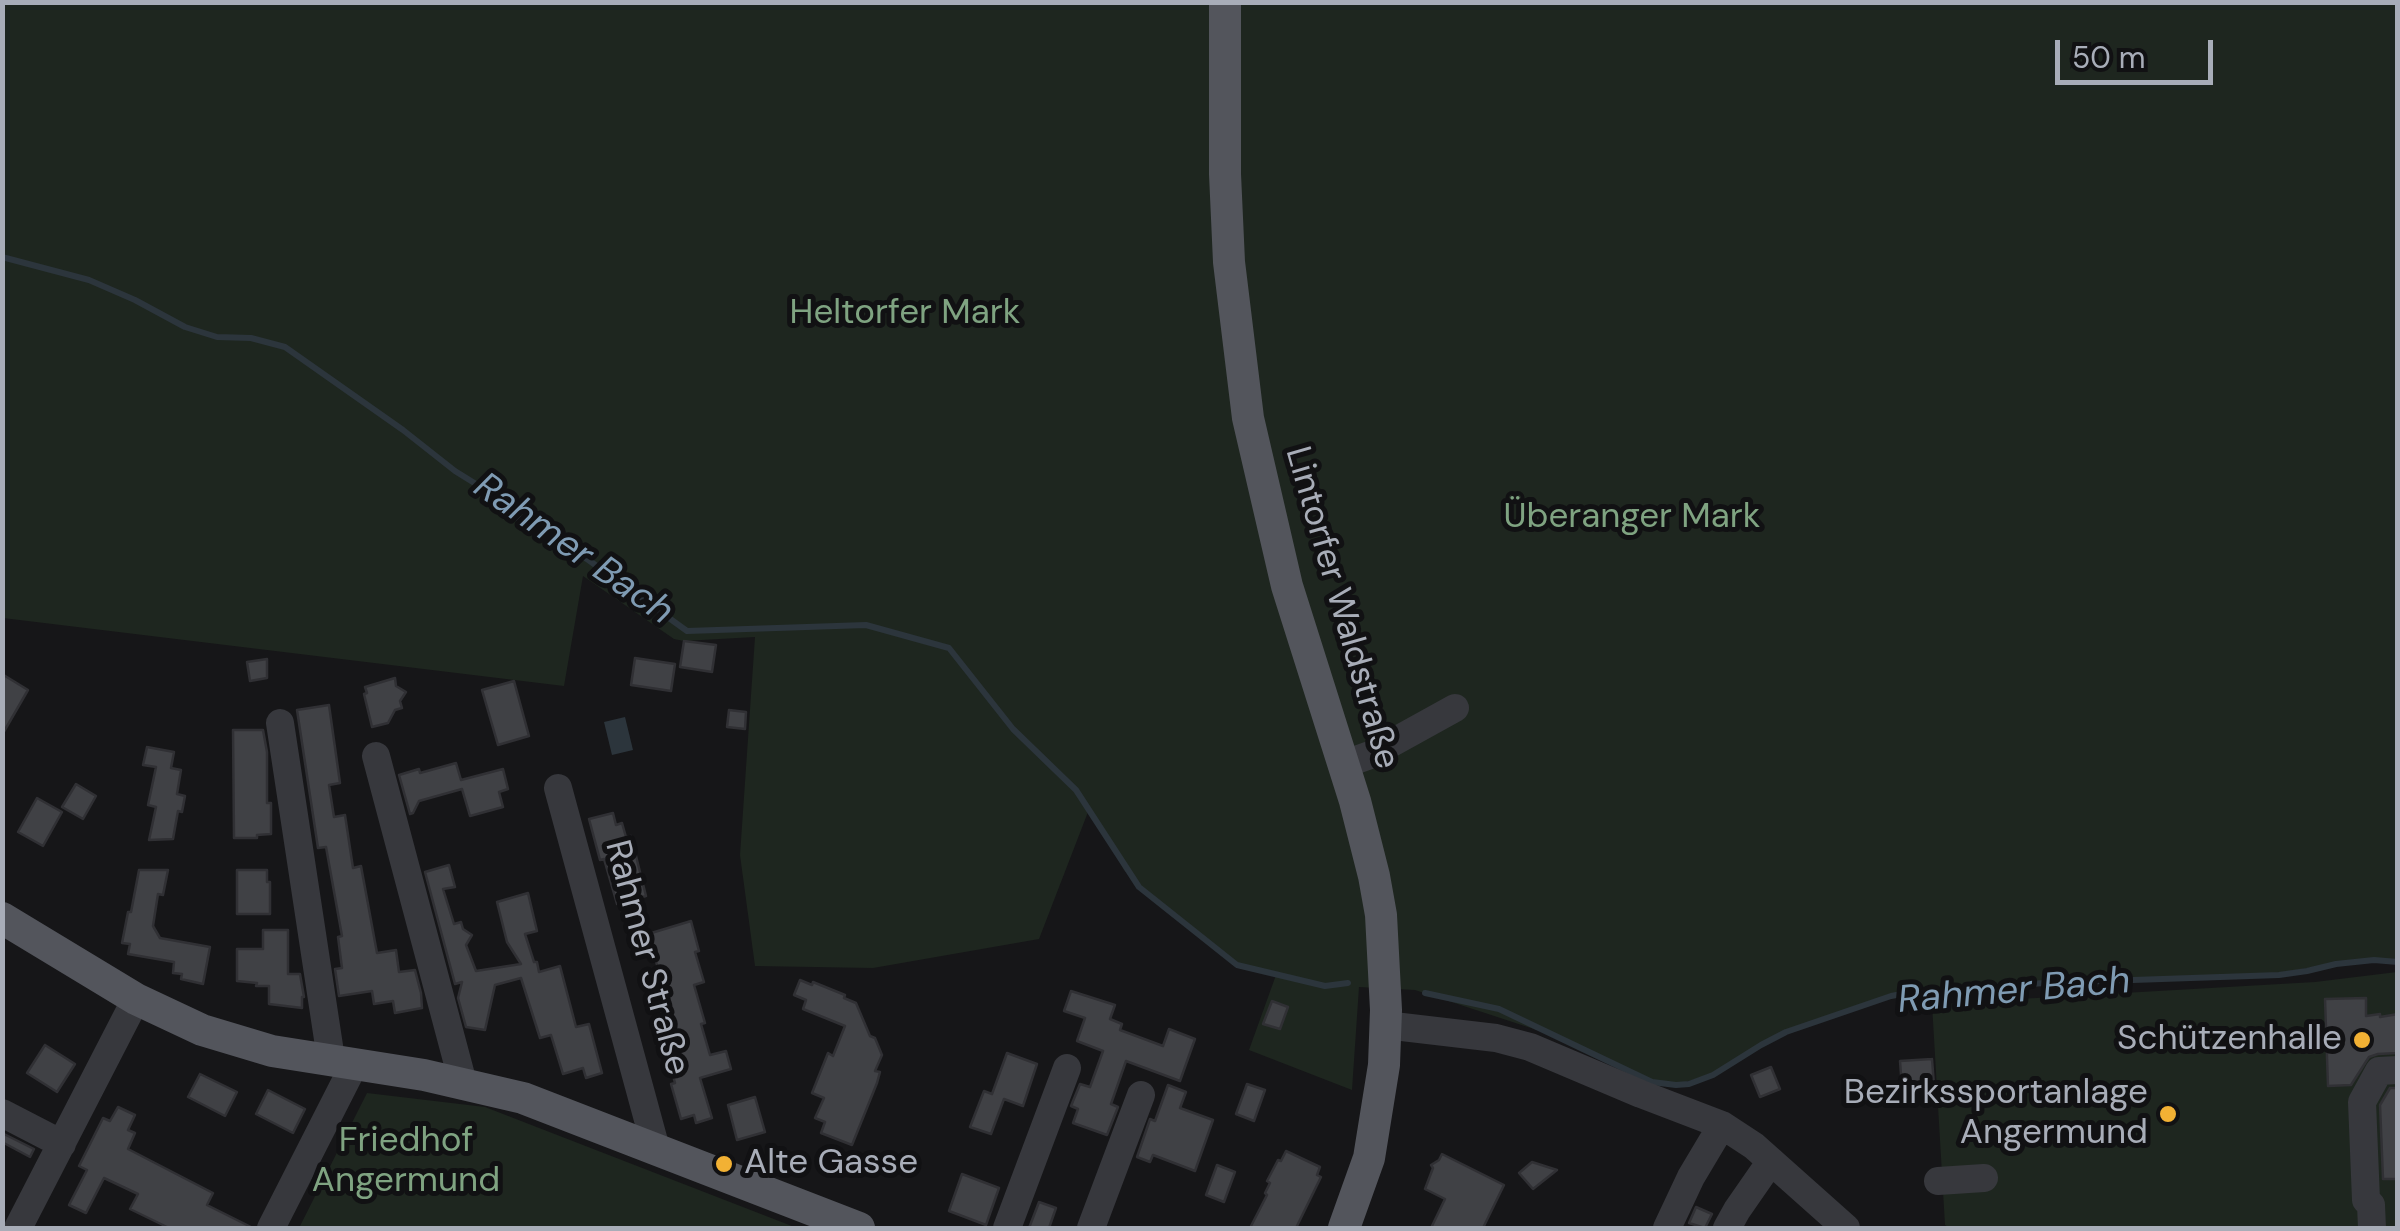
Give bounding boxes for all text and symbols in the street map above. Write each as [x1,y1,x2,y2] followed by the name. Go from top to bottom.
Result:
[2060,20,2218,82] scale bar
[2072,38,2146,77] text: 50 m
[790,293,1020,335] park label: Heltorfer Mark
[1275,442,1407,774] street label: Lintorfer Waldstraße
[464,464,682,636] water label: Rahmer Bach
[1504,497,1760,539] park label: Überanger Mark
[594,836,698,1080] street label: Rahmer Straße
[1896,959,2132,1025] water label: Rahmer Bach
[2117,1019,2342,1061] place label: Schützenhalle
[2351,1029,2373,1051] marker: Schützenhalle
[1844,1073,2148,1155] place label: Bezirkssportanlage Angermund
[2157,1103,2179,1125] marker: Bezirkssportanlage Angermund
[312,1121,500,1203] park label: Friedhof Angermund
[744,1143,918,1185] place label: Alte Gasse
[713,1153,735,1175] marker: Alte Gasse

